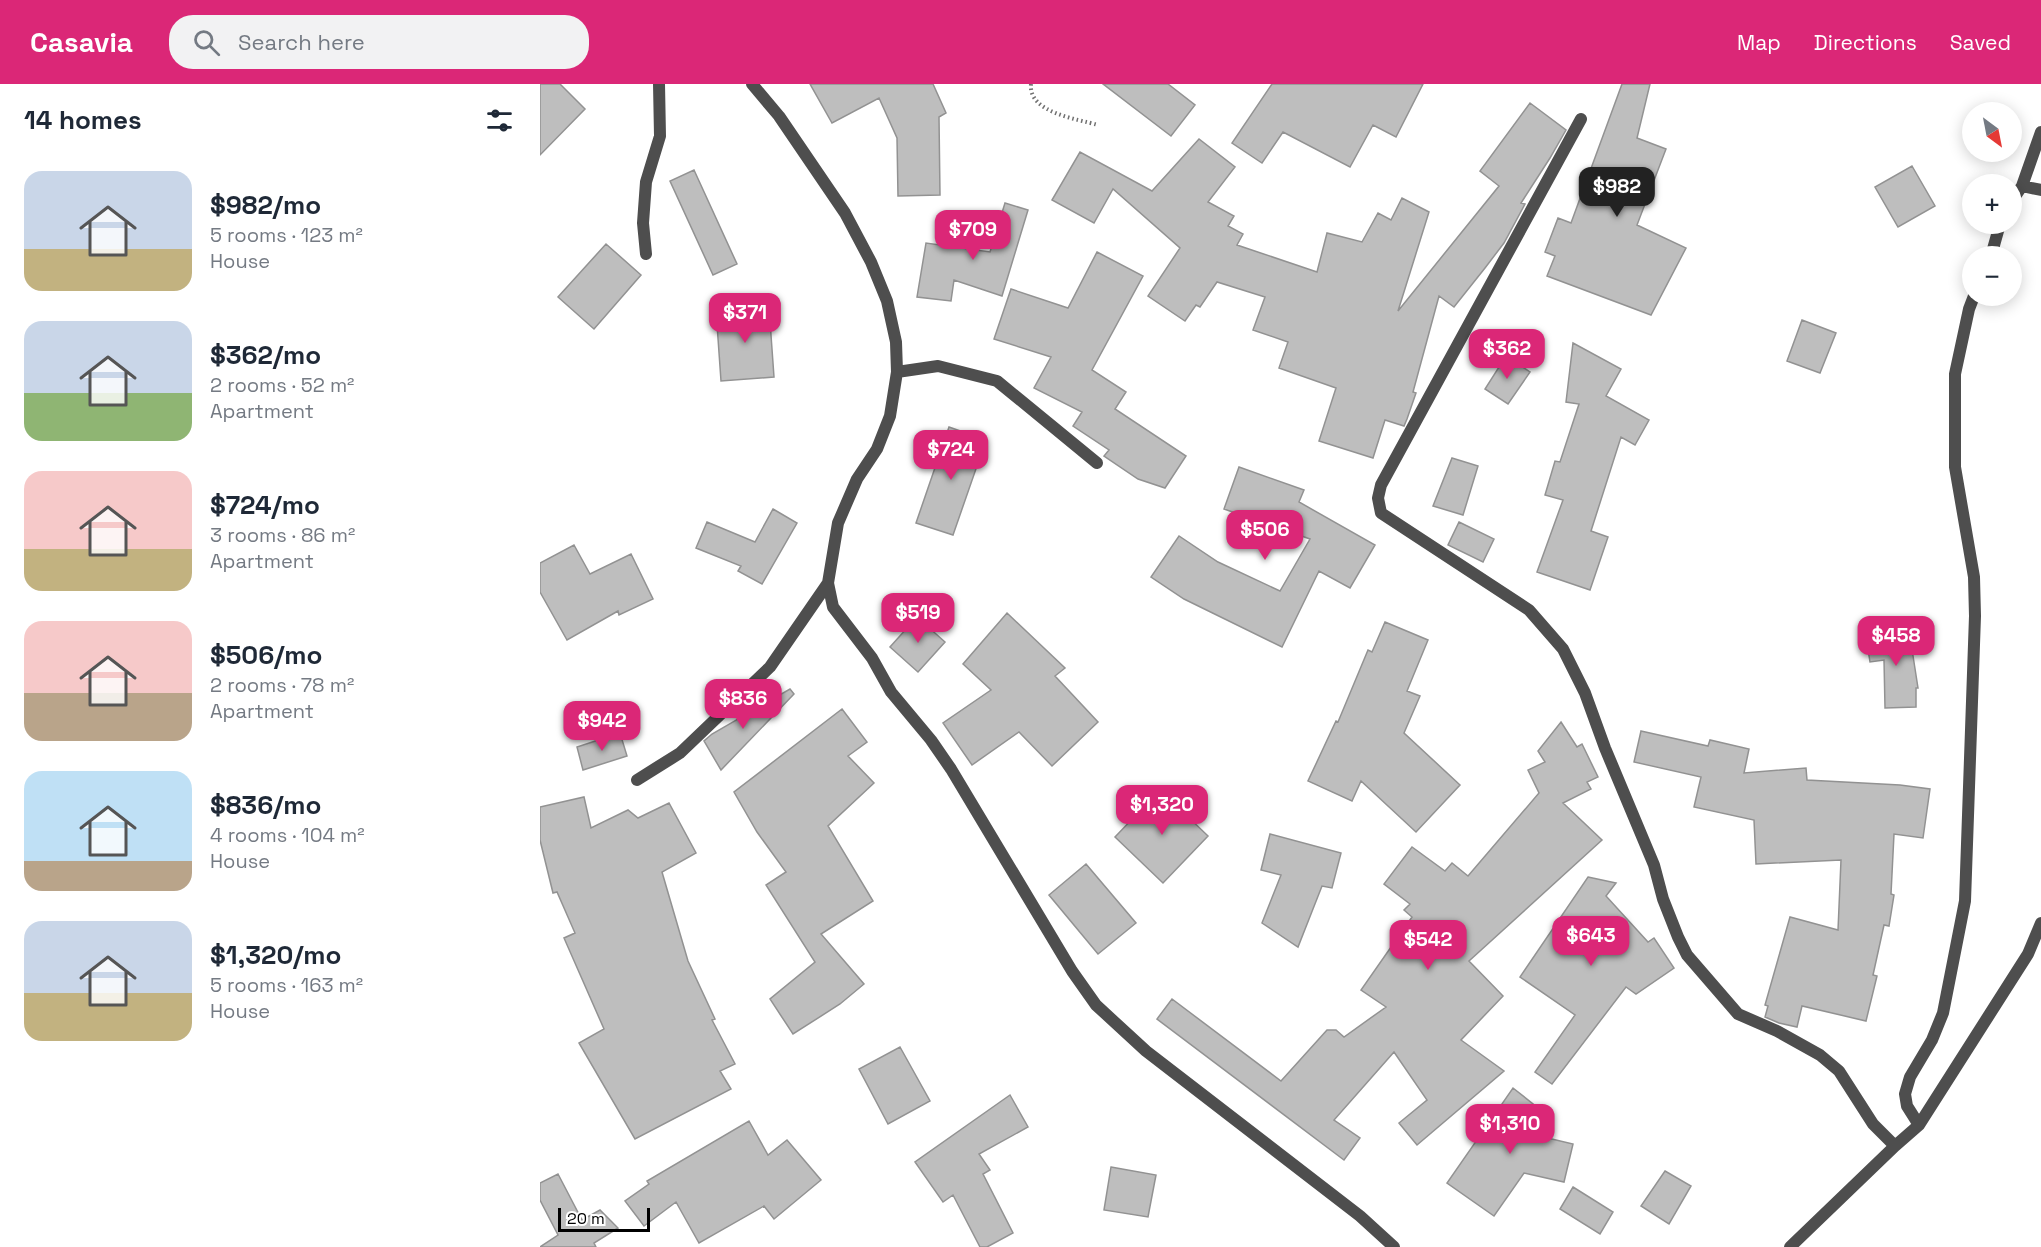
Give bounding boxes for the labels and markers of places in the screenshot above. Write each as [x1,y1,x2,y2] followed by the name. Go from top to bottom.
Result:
[1581,167,1653,218] pin: $982
[937,210,1009,261] pin: $709
[709,293,781,344] pin: $371
[1471,329,1543,380] pin: $362
[915,430,987,481] pin: $724
[1229,510,1301,561] pin: $506
[882,593,954,644] pin: $519
[1860,616,1932,667] pin: $458
[707,679,779,730] pin: $836
[566,701,638,752] pin: $942
[1113,785,1211,836] pin: $1,320
[1555,916,1627,967] pin: $643
[1392,920,1464,971] pin: $542
[1461,1104,1559,1155] pin: $1,310

